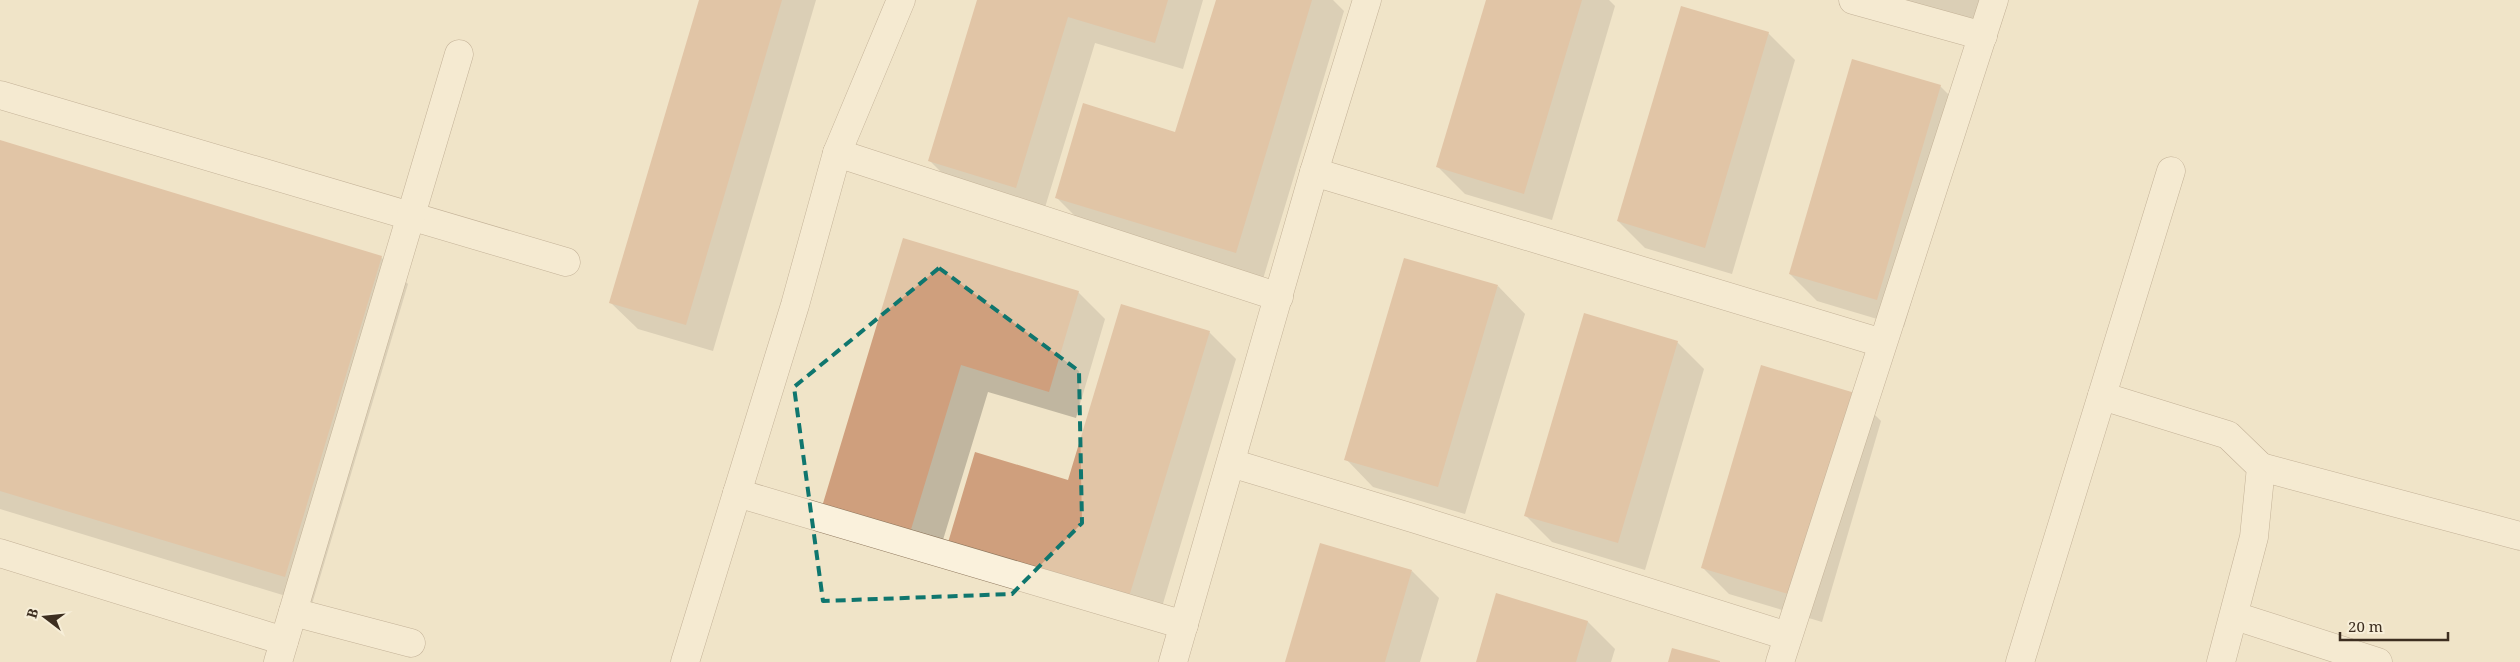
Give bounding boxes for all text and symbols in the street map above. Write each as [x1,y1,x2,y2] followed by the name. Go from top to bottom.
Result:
[20,592,70,642] north arrow
[22,606,42,620] text: B
[2340,610,2448,642] scale bar
[2348,616,2383,636] text: 20 m

